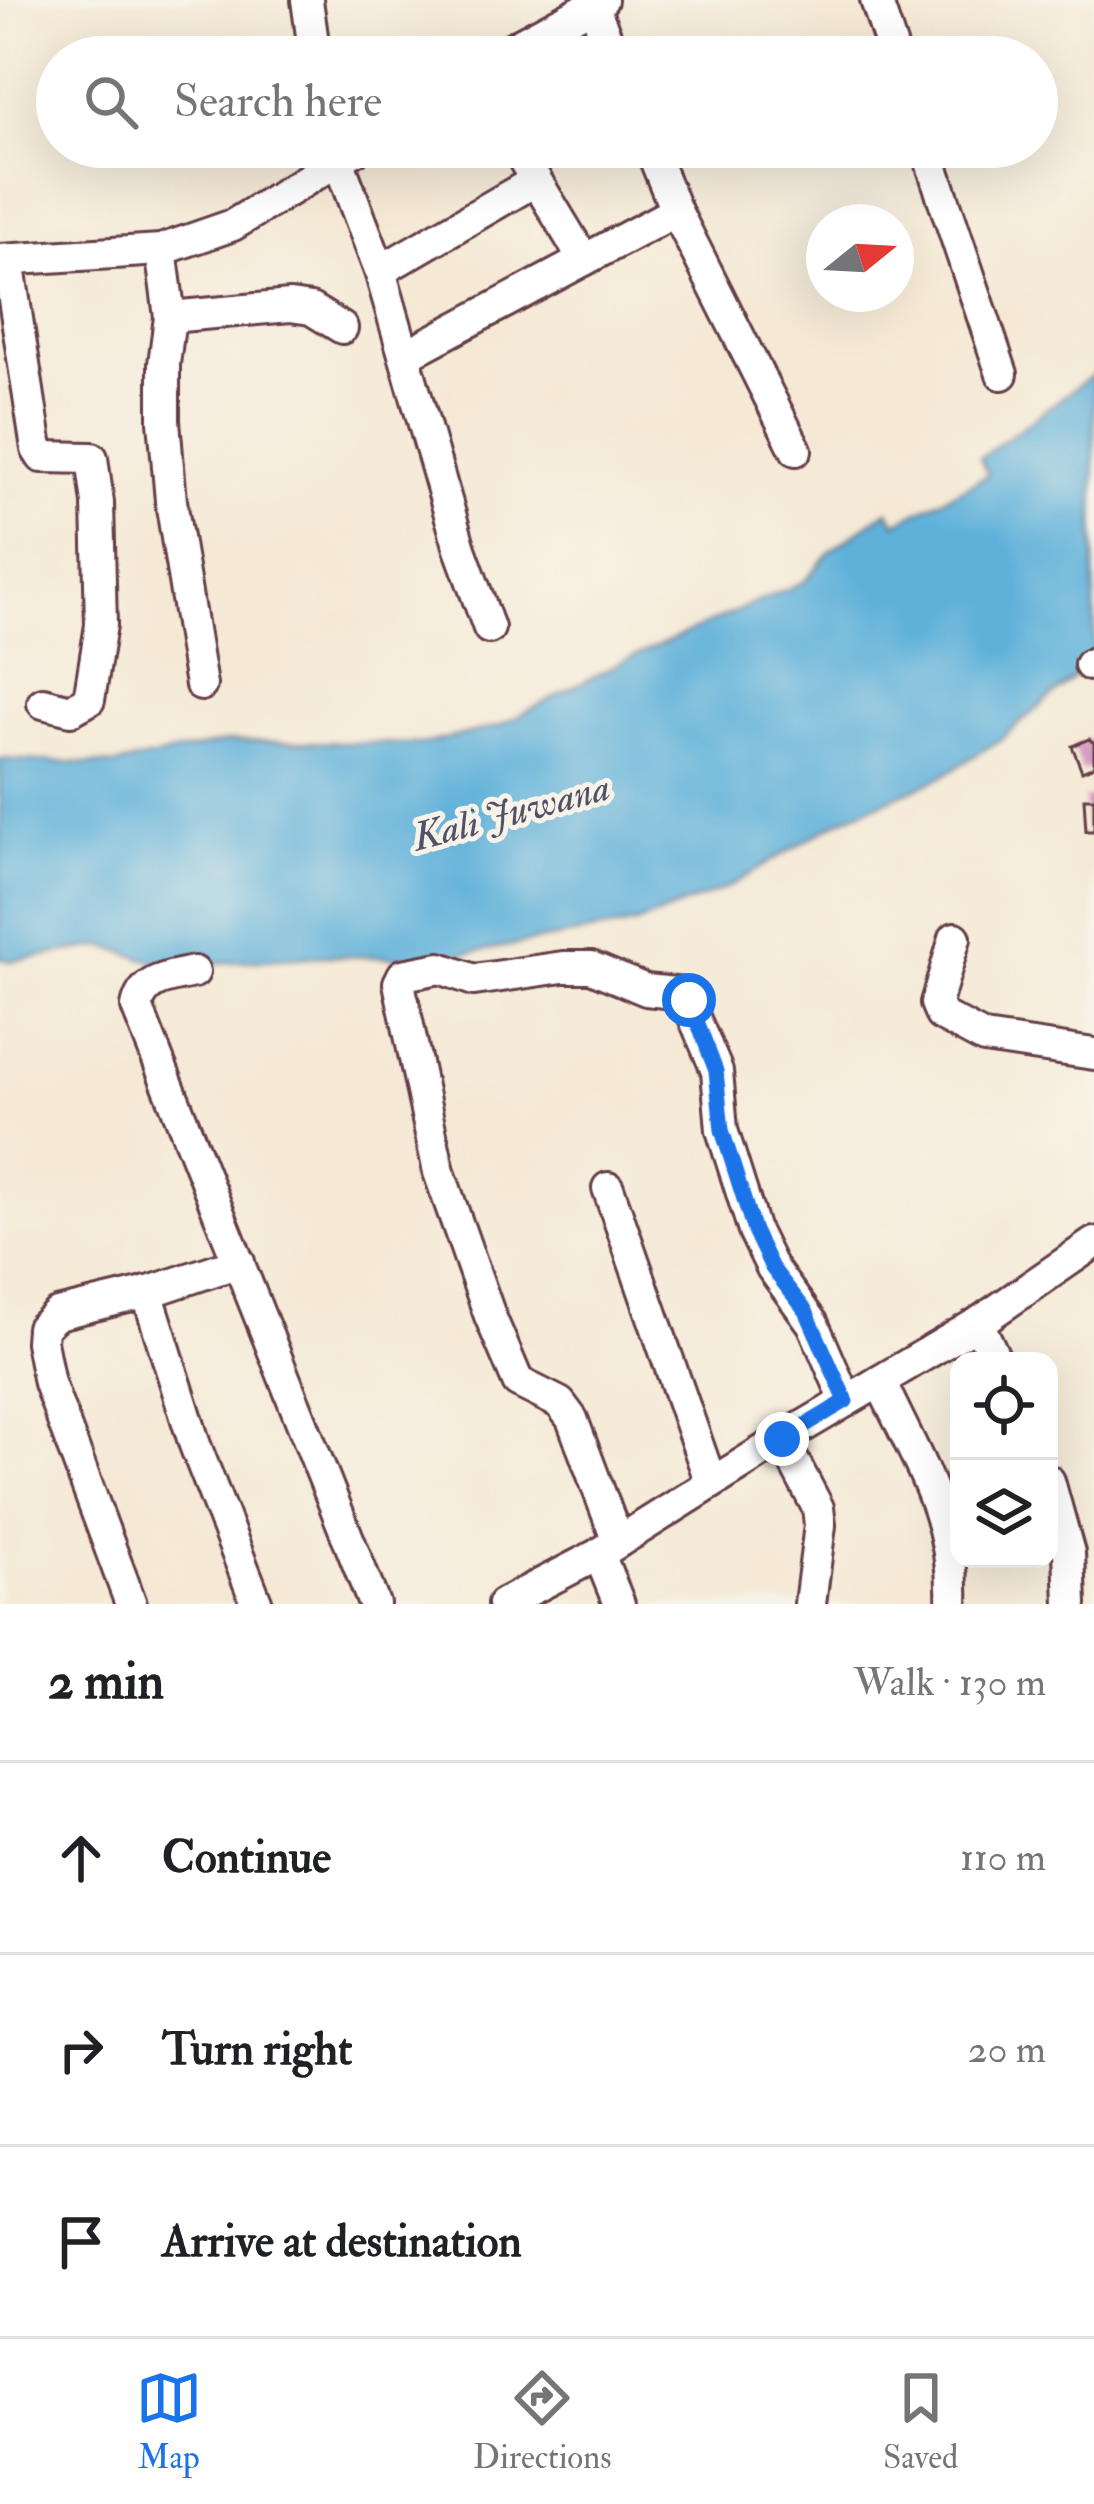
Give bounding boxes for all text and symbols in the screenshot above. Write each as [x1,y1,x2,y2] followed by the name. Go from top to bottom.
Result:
[36,36,1058,168] search box
[78,69,144,135] icon: search
[174,74,382,130] text: Search here
[806,204,914,312] north arrow
[406,763,615,863] water label: Kali Juwana
[662,973,716,1027] route start
[950,1352,1058,1568] map controls
[950,1352,1058,1460] button: locate
[755,1412,809,1466] route end
[950,1460,1058,1568] button: layers
[48,1650,164,1714] text: 2 min
[854,1658,1046,1707] text: Walk · 130 m
[48,1825,114,1891] icon: ahead
[162,1830,331,1886] text: Continue
[960,1833,1046,1882] text: 110 m
[48,2017,114,2083] icon: right
[162,2022,352,2078] text: Turn right
[968,2025,1046,2074] text: 20 m
[48,2209,114,2275] icon: arrive
[162,2214,522,2270] text: Arrive at destination
[136,2365,202,2478] tab: Map
[473,2365,612,2478] tab: Directions
[883,2365,958,2478] tab: Saved

